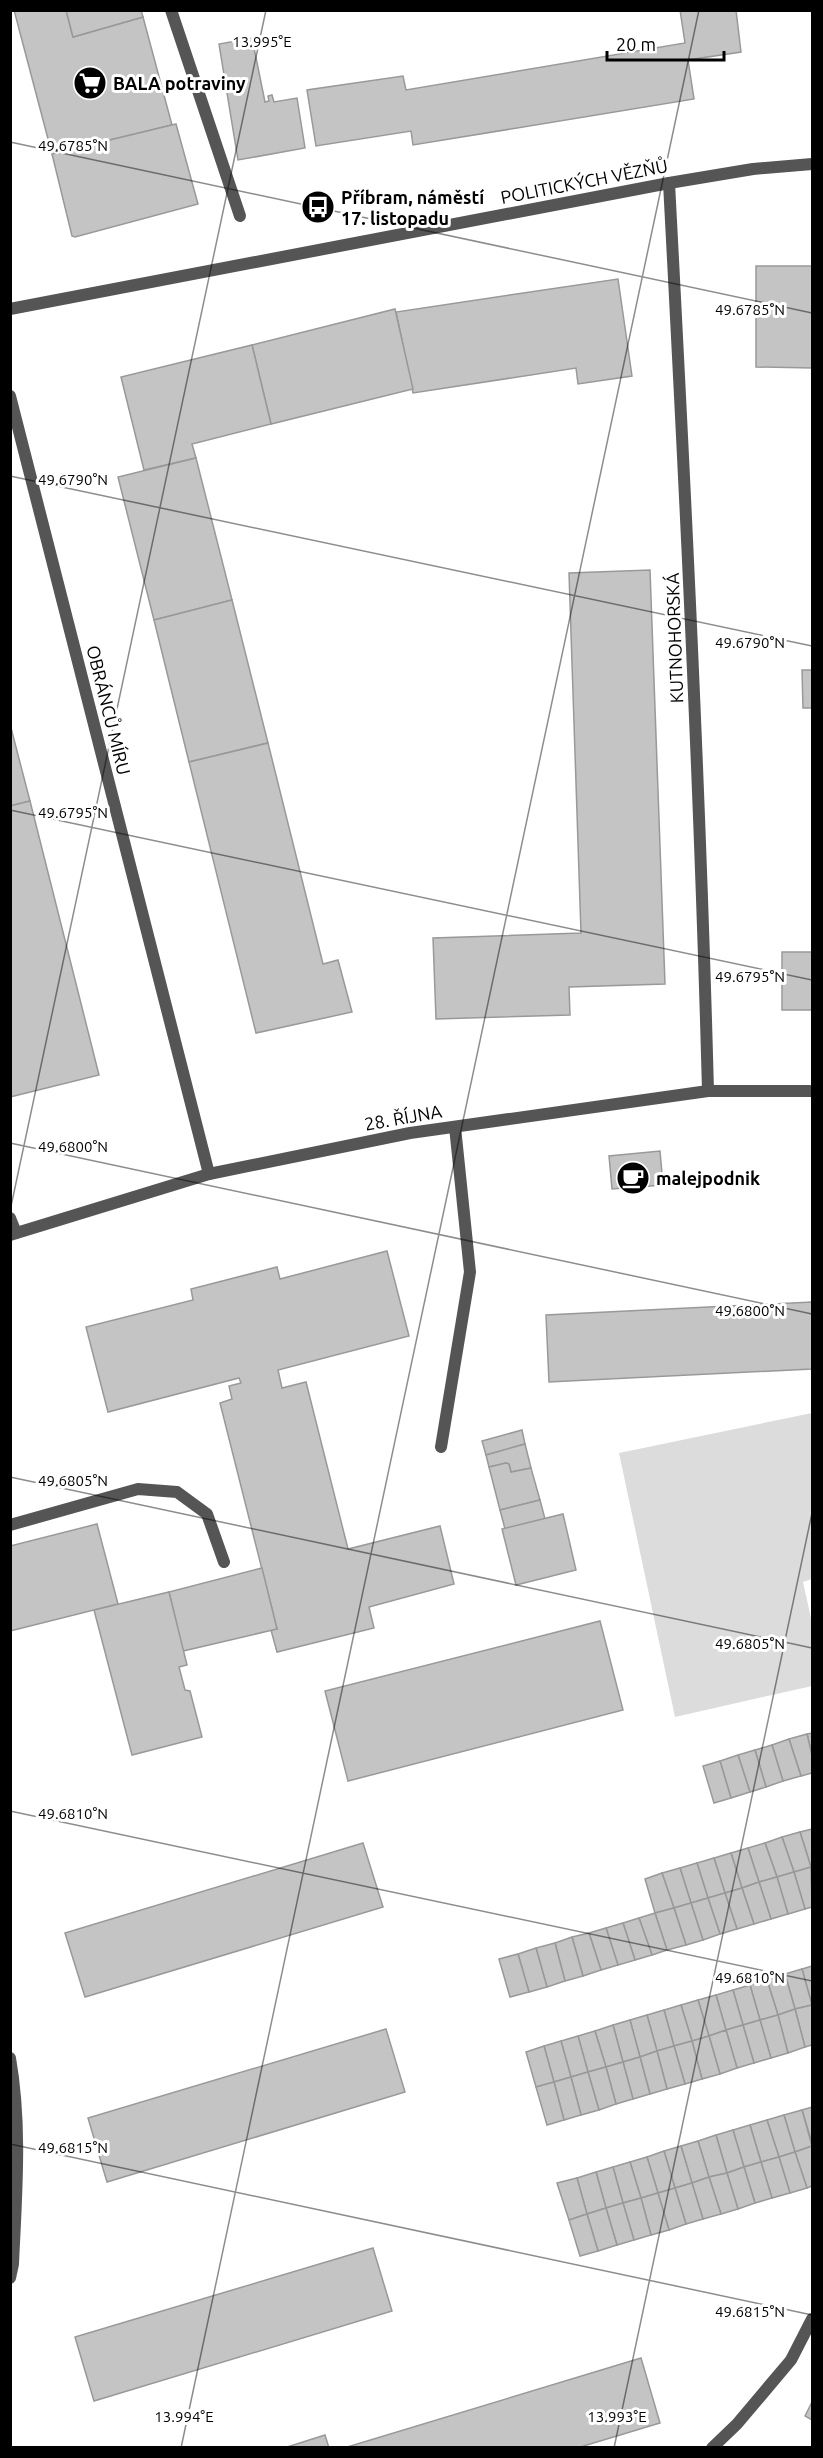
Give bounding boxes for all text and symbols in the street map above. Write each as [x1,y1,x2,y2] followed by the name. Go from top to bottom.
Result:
[607,24,724,62] scale bar
[232,33,292,50] text: 13.995°E
[616,34,656,54] text: 20 m
[72,65,108,101] supermarket icon: BALA potraviny
[113,73,246,93] place label: BALA potraviny
[38,137,108,154] text: 49.6785°N
[498,154,669,207] street label: POLITICKÝCH VĚZŇŮ
[341,187,484,228] place label: Příbram, náměstí 17. listopadu
[300,189,336,225] bus stop icon: Příbram, náměstí 17. listopadu
[715,301,785,318] text: 49.6785°N
[38,471,108,488] text: 49.6790°N
[661,572,686,704] street label: KUTNOHORSKÁ
[715,634,785,651] text: 49.6790°N
[83,643,136,777] street label: OBRÁNCŮ MÍRU
[38,804,108,821] text: 49.6795°N
[715,968,785,985] text: 49.6795°N
[363,1099,443,1134] street label: 28. ŘÍJNA
[38,1138,108,1155] text: 49.6800°N
[615,1160,651,1196] cafe icon: malejpodnik
[656,1168,760,1188] place label: malejpodnik
[715,1302,785,1319] text: 49.6800°N
[38,1472,108,1489] text: 49.6805°N
[715,1635,785,1652] text: 49.6805°N
[38,1805,108,1822] text: 49.6810°N
[715,1969,785,1986] text: 49.6810°N
[38,2139,108,2156] text: 49.6815°N
[715,2303,785,2320] text: 49.6815°N
[154,2408,214,2425] text: 13.994°E
[587,2408,647,2425] text: 13.993°E

